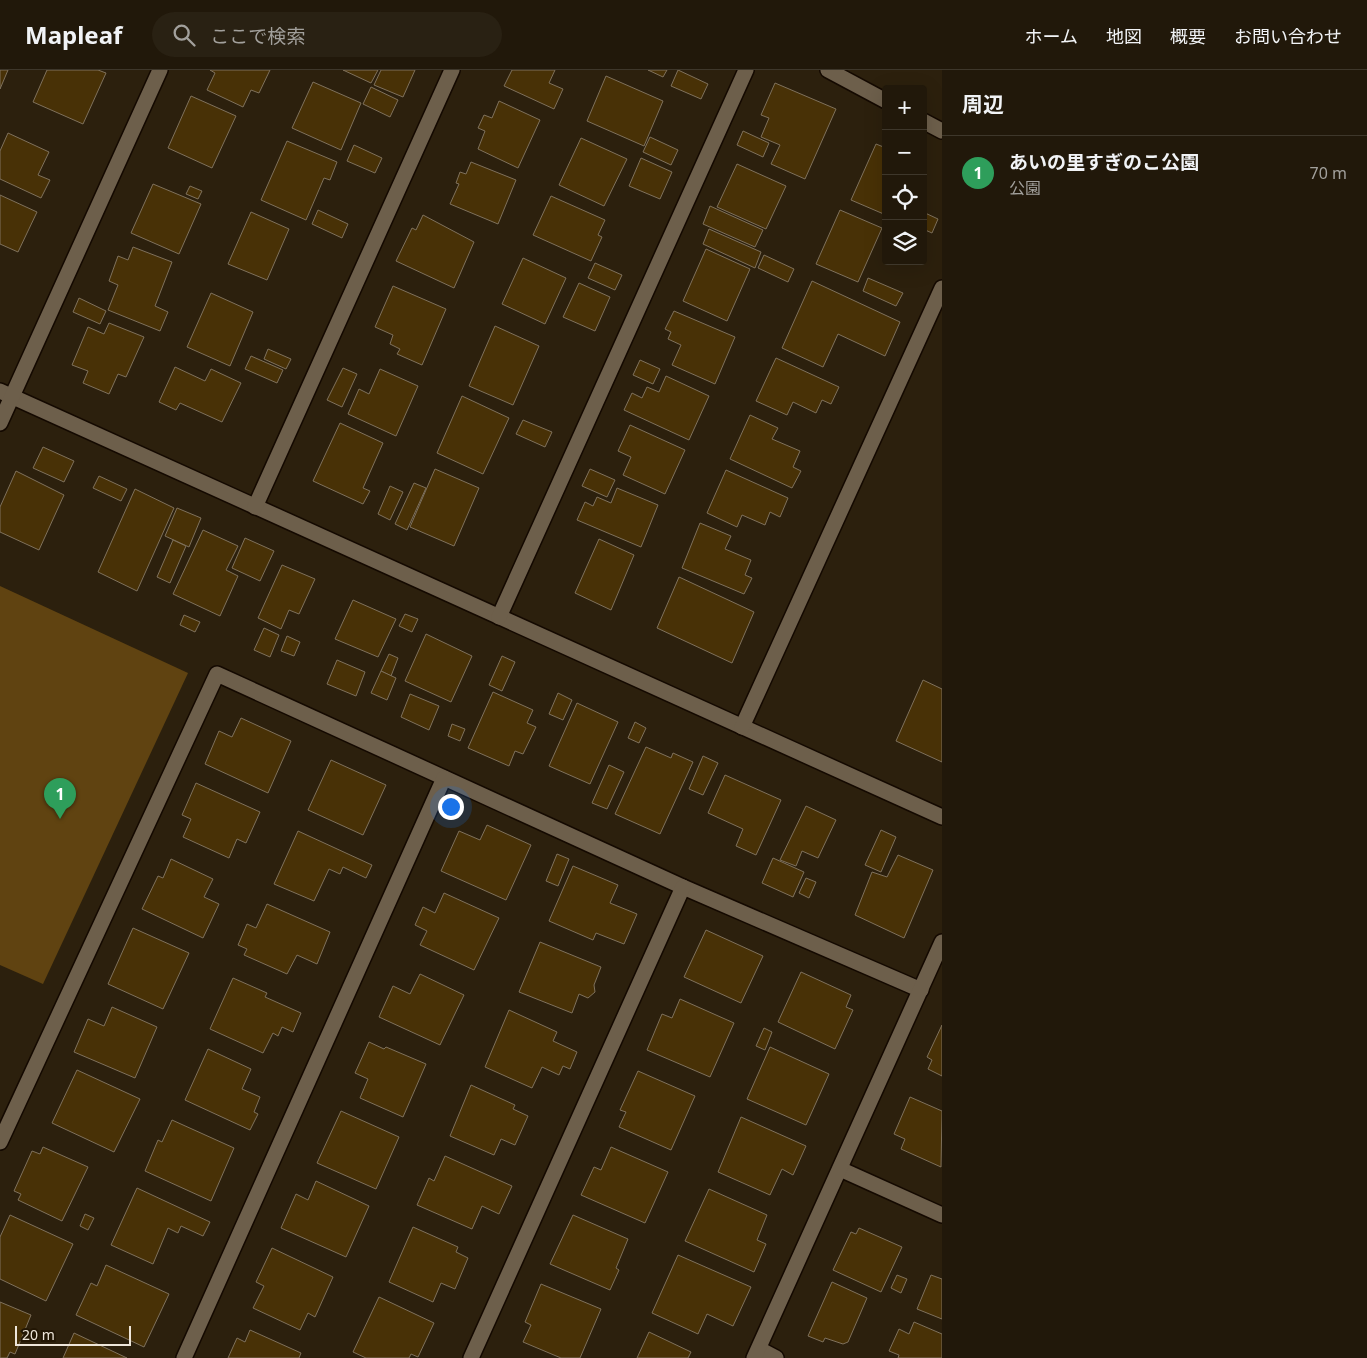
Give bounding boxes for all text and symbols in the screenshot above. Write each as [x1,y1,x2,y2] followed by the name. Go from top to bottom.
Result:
[152,12,502,57] search box
[25,18,122,51] text: Mapleaf
[170,21,198,49] icon: search
[210,23,305,49] text: ここで検索
[1025,24,1078,48] text: ホーム
[1106,24,1142,48] text: 地図
[1170,24,1206,48] text: 概要
[1234,24,1342,48] text: お問い合わせ
[882,85,927,265] map controls
[882,85,927,130] button: +
[962,90,1004,118] text: 周辺
[882,130,927,175] button: −
[1009,149,1199,175] text: あいの里すぎのこ公園
[973,162,983,184] text: 1
[1310,162,1347,184] text: 70 m
[882,175,927,220] button: locate
[1009,177,1041,199] text: 公園
[882,220,927,265] button: layers
[44,778,76,819] pin: 1
[438,794,464,820] your location
[15,1323,131,1346] scale bar
[22,1325,55,1344] text: 20 m

